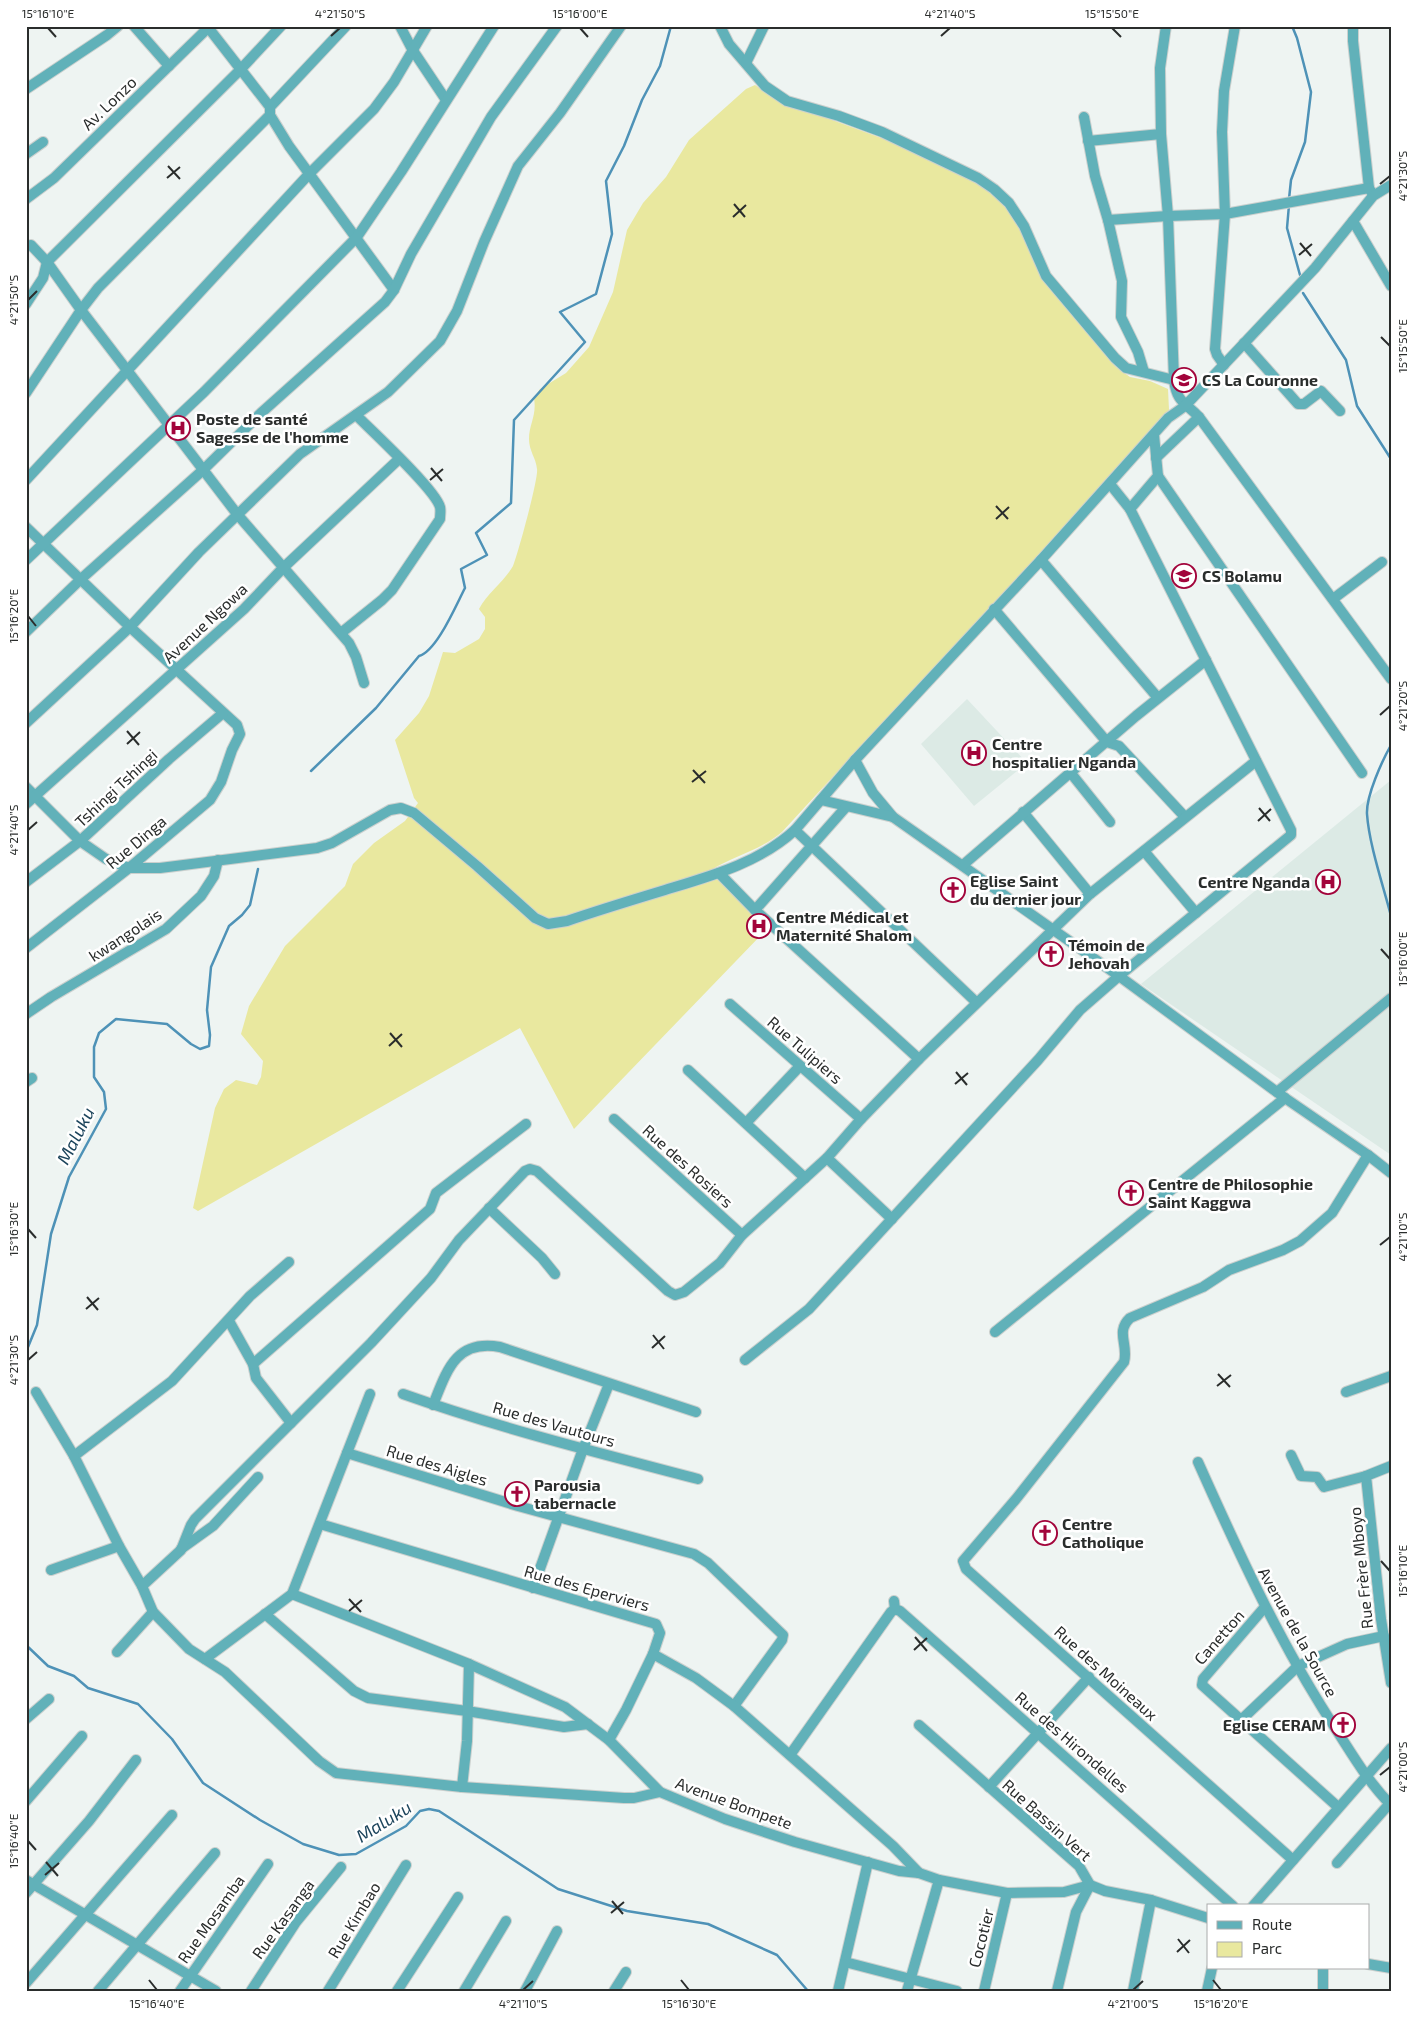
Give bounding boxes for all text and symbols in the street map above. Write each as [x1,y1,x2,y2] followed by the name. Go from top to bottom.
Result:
[22,6,75,20] text: 15°16'10"E
[315,6,365,20] text: 4°21'50"S
[552,6,608,20] text: 15°16'00"E
[924,6,976,20] text: 4°21'40"S
[1085,6,1139,20] text: 15°15'50"E
[77,72,140,133] street label: Av. Lonzo
[1395,150,1409,201] text: 4°21'30"S
[6,275,20,325] text: 4°21'50"S
[1395,319,1409,373] text: 15°15'50"E
[1171,367,1197,393] school or university icon: CS La Couronne
[1202,370,1318,389] place label: CS La Couronne
[196,409,349,446] place label: Poste de santé Sagesse de l'homme
[165,415,191,441] hospital icon: Poste de santé Sagesse de l'homme
[1171,563,1197,589] school or university icon: CS Bolamu
[1202,566,1282,585] place label: CS Bolamu
[159,579,251,667] street label: Avenue Ngowa
[6,588,20,643] text: 15°16'20"E
[1395,680,1409,731] text: 4°21'20"S
[992,734,1136,771] place label: Centre hospitalier Nganda
[961,740,987,766] hospital icon: Centre hospitalier Nganda
[71,745,161,831] street label: Tshingi Tshingi
[6,804,20,856] text: 4°21'40"S
[102,811,170,872] street label: Rue Dinga
[1315,869,1341,895] hospital icon: Centre Nganda
[970,871,1081,908] place label: Eglise Saint du dernier jour
[1198,872,1310,891] place label: Centre Nganda
[940,877,966,903] church icon: Eglise Saint du dernier jour
[85,904,165,965] street label: kwangolais
[776,907,912,944] place label: Centre Médical et Maternité Shalom
[746,913,772,939] hospital icon: Centre Médical et Maternité Shalom
[1395,931,1409,987] text: 15°16'00"E
[1068,935,1145,972] place label: Témoin de Jehovah
[1038,941,1064,967] church icon: Témoin de Jehovah
[764,1012,847,1087] street label: Rue Tulipiers
[51,1103,99,1168] water label: Maluku
[639,1120,737,1211] street label: Rue des Rosiers
[1148,1174,1313,1211] place label: Centre de Philosophie Saint Kaggwa
[1118,1180,1144,1206] church icon: Centre de Philosophie Saint Kaggwa
[6,1201,20,1256] text: 15°16'30"E
[1395,1212,1409,1261] text: 4°21'10"S
[6,1334,20,1385] text: 4°21'30"S
[491,1397,617,1450] street label: Rue des Vautours
[384,1440,490,1489] street label: Rue des Aigles
[534,1475,616,1512] place label: Parousia tabernacle
[504,1481,530,1507] church icon: Parousia tabernacle
[1345,1506,1376,1630] street label: Rue Frère Mboyo
[1062,1514,1144,1551] place label: Centre Catholique
[1032,1520,1058,1546] church icon: Centre Catholique
[1395,1544,1409,1597] text: 15°16'10"E
[522,1561,652,1614] street label: Rue des Eperviers
[1255,1564,1342,1700] street label: Avenue de la Source
[1190,1605,1248,1668] street label: Canetton
[1051,1621,1162,1724] street label: Rue des Moineaux
[1012,1687,1133,1796] street label: Rue des Hirondelles
[1330,1712,1356,1738] church icon: Eglise CERAM
[1223,1715,1326,1734] place label: Eglise CERAM
[1395,1741,1409,1793] text: 4°21'00"S
[673,1773,795,1832] street label: Avenue Bompete
[999,1775,1096,1864] street label: Rue Bassin Vert
[352,1796,415,1847] water label: Maluku
[6,1813,20,1869] text: 15°16'40"E
[173,1871,248,1966] street label: Rue Mosamba
[248,1875,318,1962] street label: Rue Kasanga
[323,1878,384,1961] street label: Rue Kimbao
[1207,1904,1370,1970] legend
[964,1906,997,1969] street label: Cocotier
[1252,1915,1292,1933] text: Route
[1252,1939,1282,1957] text: Parc
[129,1996,185,2010] text: 15°16'40"E
[499,1996,548,2010] text: 4°21'10"S
[662,1996,717,2010] text: 15°16'30"E
[1107,1996,1159,2010] text: 4°21'00"S
[1194,1996,1249,2010] text: 15°16'20"E

